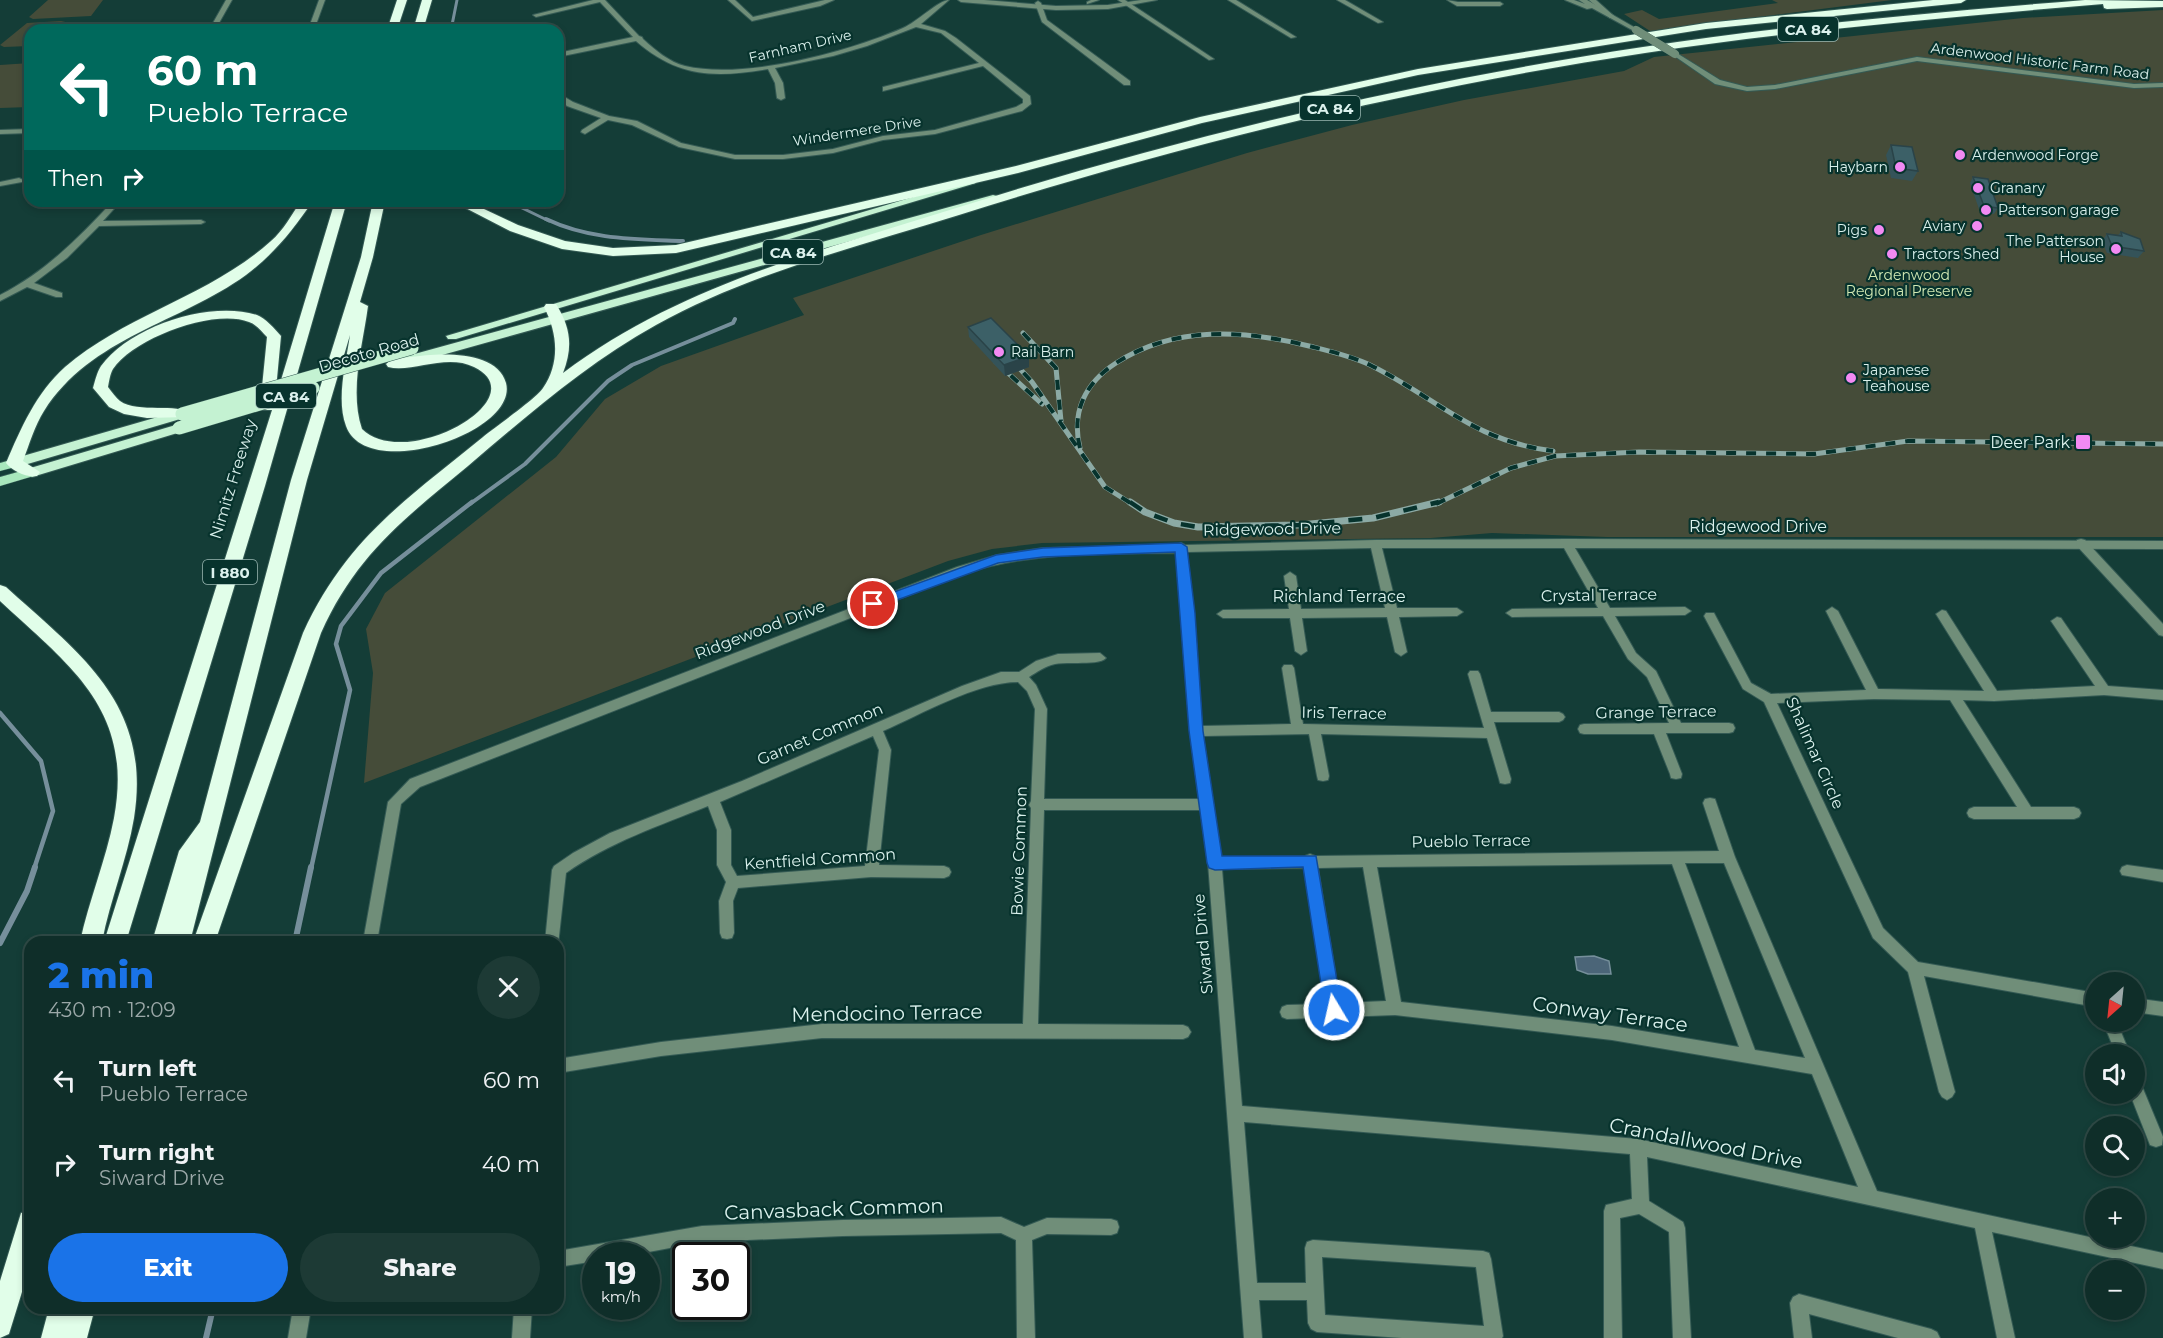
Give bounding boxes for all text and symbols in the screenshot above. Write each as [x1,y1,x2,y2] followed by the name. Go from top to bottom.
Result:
[1778,17,1838,41] road number: CA 84
[747,25,853,67] street label: Farnham Drive
[1930,39,2150,83] street label: Ardenwood Historic Farm Road
[147,44,258,96] text: 60 m
[48,48,126,126] icon: left
[147,96,348,129] text: Pueblo Terrace
[1300,96,1360,120] road number: CA 84
[792,112,922,150] street label: Windermere Drive
[1972,146,2098,164] place label: Ardenwood Forge
[1953,148,1967,162] marker: Ardenwood Forge
[1828,158,1888,176] place label: Haybarn
[1893,160,1907,174] marker: Haybarn
[116,162,149,195] icon: right
[48,165,104,192] text: Then
[1990,179,2045,197] place label: Granary
[1971,181,1985,195] marker: Granary
[1998,201,2119,219] place label: Patterson garage
[1979,203,1993,217] marker: Patterson garage
[1923,217,1965,235] place label: Aviary
[1970,219,1984,233] marker: Aviary
[1837,221,1867,239] place label: Pigs
[1872,223,1886,237] marker: Pigs
[2006,232,2104,266] place label: The Patterson House
[763,240,823,264] road number: CA 84
[2109,242,2123,256] marker: The Patterson House
[1904,245,1999,263] place label: Tractors Shed
[1885,247,1899,261] marker: Tractors Shed
[1846,266,1972,300] park label: Ardenwood Regional Preserve
[316,330,422,376] street label: Decoto Road
[1011,343,1074,361] place label: Rail Barn
[992,345,1006,359] marker: Rail Barn
[1862,361,1930,395] place label: Japanese Teahouse
[1844,371,1858,385] marker: Japanese Teahouse
[256,384,316,408] road number: CA 84
[206,417,260,541] street label: Nimitz Freeway
[1990,433,2070,452] place label: Deer Park
[2074,433,2092,451] marker: Deer Park
[1689,517,1827,536] street label: Ridgewood Drive
[1203,518,1341,540] street label: Ridgewood Drive
[203,560,257,584] road number: I 880
[847,578,898,629] pin
[1541,584,1657,606] street label: Crystal Terrace
[856,587,889,620] icon: arrive
[1272,587,1406,606] street label: Richland Terrace
[692,596,828,664] street label: Ridgewood Drive
[1782,694,1848,812] street label: Shalimar Circle
[754,699,886,769] street label: Garnet Common
[1595,701,1717,723] street label: Grange Terrace
[1301,703,1387,723] street label: Iris Terrace
[1007,786,1031,916] street label: Bowie Common
[1411,830,1531,852] street label: Pueblo Terrace
[743,844,897,874] street label: Kentfield Common
[1189,893,1217,995] street label: Siward Drive
[48,953,154,997] text: 2 min
[477,956,540,1019] button: close
[2085,972,2145,1032] north arrow
[2085,972,2145,1320] map controls
[1302,978,1366,1042] position arrow
[1531,991,1689,1037] street label: Conway Terrace
[48,998,176,1022] text: 430 m · 12:09
[791,999,983,1027] street label: Mendocino Terrace
[2085,1044,2145,1104] button: sound
[99,1055,197,1082] text: Turn left
[48,1064,81,1097] icon: left
[483,1067,540,1094] text: 60 m
[99,1082,248,1106] text: Pueblo Terrace
[1607,1112,1805,1174] street label: Crandallwood Drive
[2085,1116,2145,1176] button: search
[99,1139,214,1166] text: Turn right
[48,1148,81,1181] icon: right
[482,1151,540,1178] text: 40 m
[99,1166,225,1190] text: Siward Drive
[2085,1188,2145,1248] button: +
[724,1193,944,1225] street label: Canvasback Common
[48,1233,288,1302] button: Exit
[300,1233,540,1302] button: Share
[672,1242,750,1320] speed limit sign: 30
[606,1255,636,1292] text: 19
[2085,1260,2145,1320] button: −
[601,1287,641,1306] text: km/h

